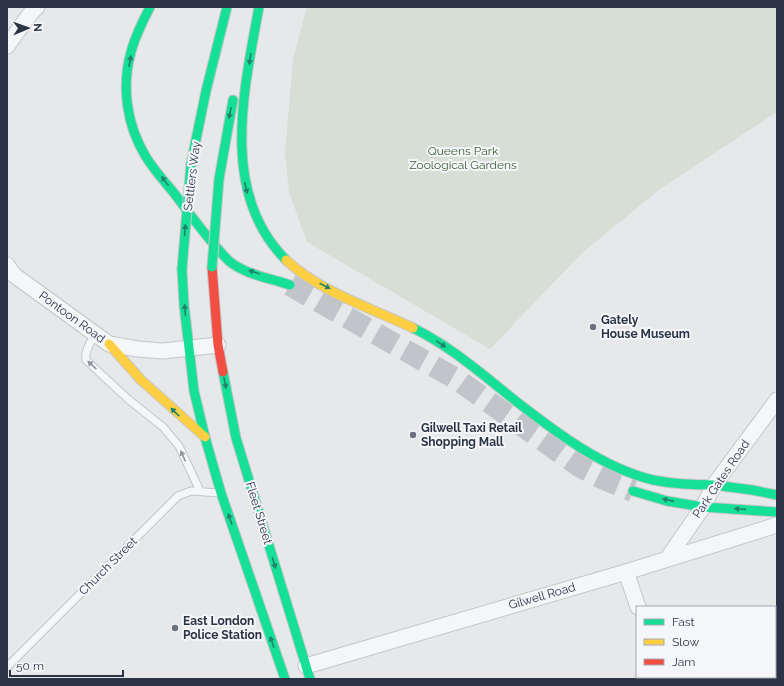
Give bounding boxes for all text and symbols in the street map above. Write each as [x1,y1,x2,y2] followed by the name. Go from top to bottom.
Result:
[8,8,48,48] north arrow
[31,23,44,32] text: N
[247,53,253,65] one-way arrow
[127,55,133,67] one-way arrow
[227,107,233,120] one-way arrow
[181,140,203,212] street label: Settlers Way
[409,144,517,172] park label: Queens Park Zoological Gardens
[161,176,169,186] one-way arrow
[244,182,250,195] one-way arrow
[182,224,189,236] one-way arrow
[247,269,259,275] one-way arrow
[319,283,331,289] one-way arrow
[36,288,108,346] street label: Pontoon Road
[181,304,188,316] one-way arrow
[601,313,690,341] place label: Gately House Museum
[588,322,598,332] marker: Gately House Museum
[436,340,446,348] one-way arrow
[87,360,97,370] one-way arrow
[223,377,229,389] one-way arrow
[170,407,180,416] one-way arrow
[421,421,522,449] place label: Gilwell Taxi Retail Shopping Mall
[408,430,418,440] marker: Gilwell Taxi Retail Shopping Mall
[690,437,752,521] street label: Park Gates Road
[180,450,186,461] one-way arrow
[243,480,275,546] street label: Fleet Street
[662,497,674,503] one-way arrow
[734,506,746,513] one-way arrow
[227,513,233,525] one-way arrow
[76,534,140,598] street label: Church Street
[271,557,277,569] one-way arrow
[507,580,577,612] street label: Gilwell Road
[636,606,776,678] legend
[183,614,262,642] place label: East London Police Station
[672,615,695,629] text: Fast
[170,623,180,633] marker: East London Police Station
[672,635,699,649] text: Slow
[269,636,275,648] one-way arrow
[10,652,123,678] scale bar
[672,655,695,669] text: Jam
[16,659,44,673] text: 50 m

